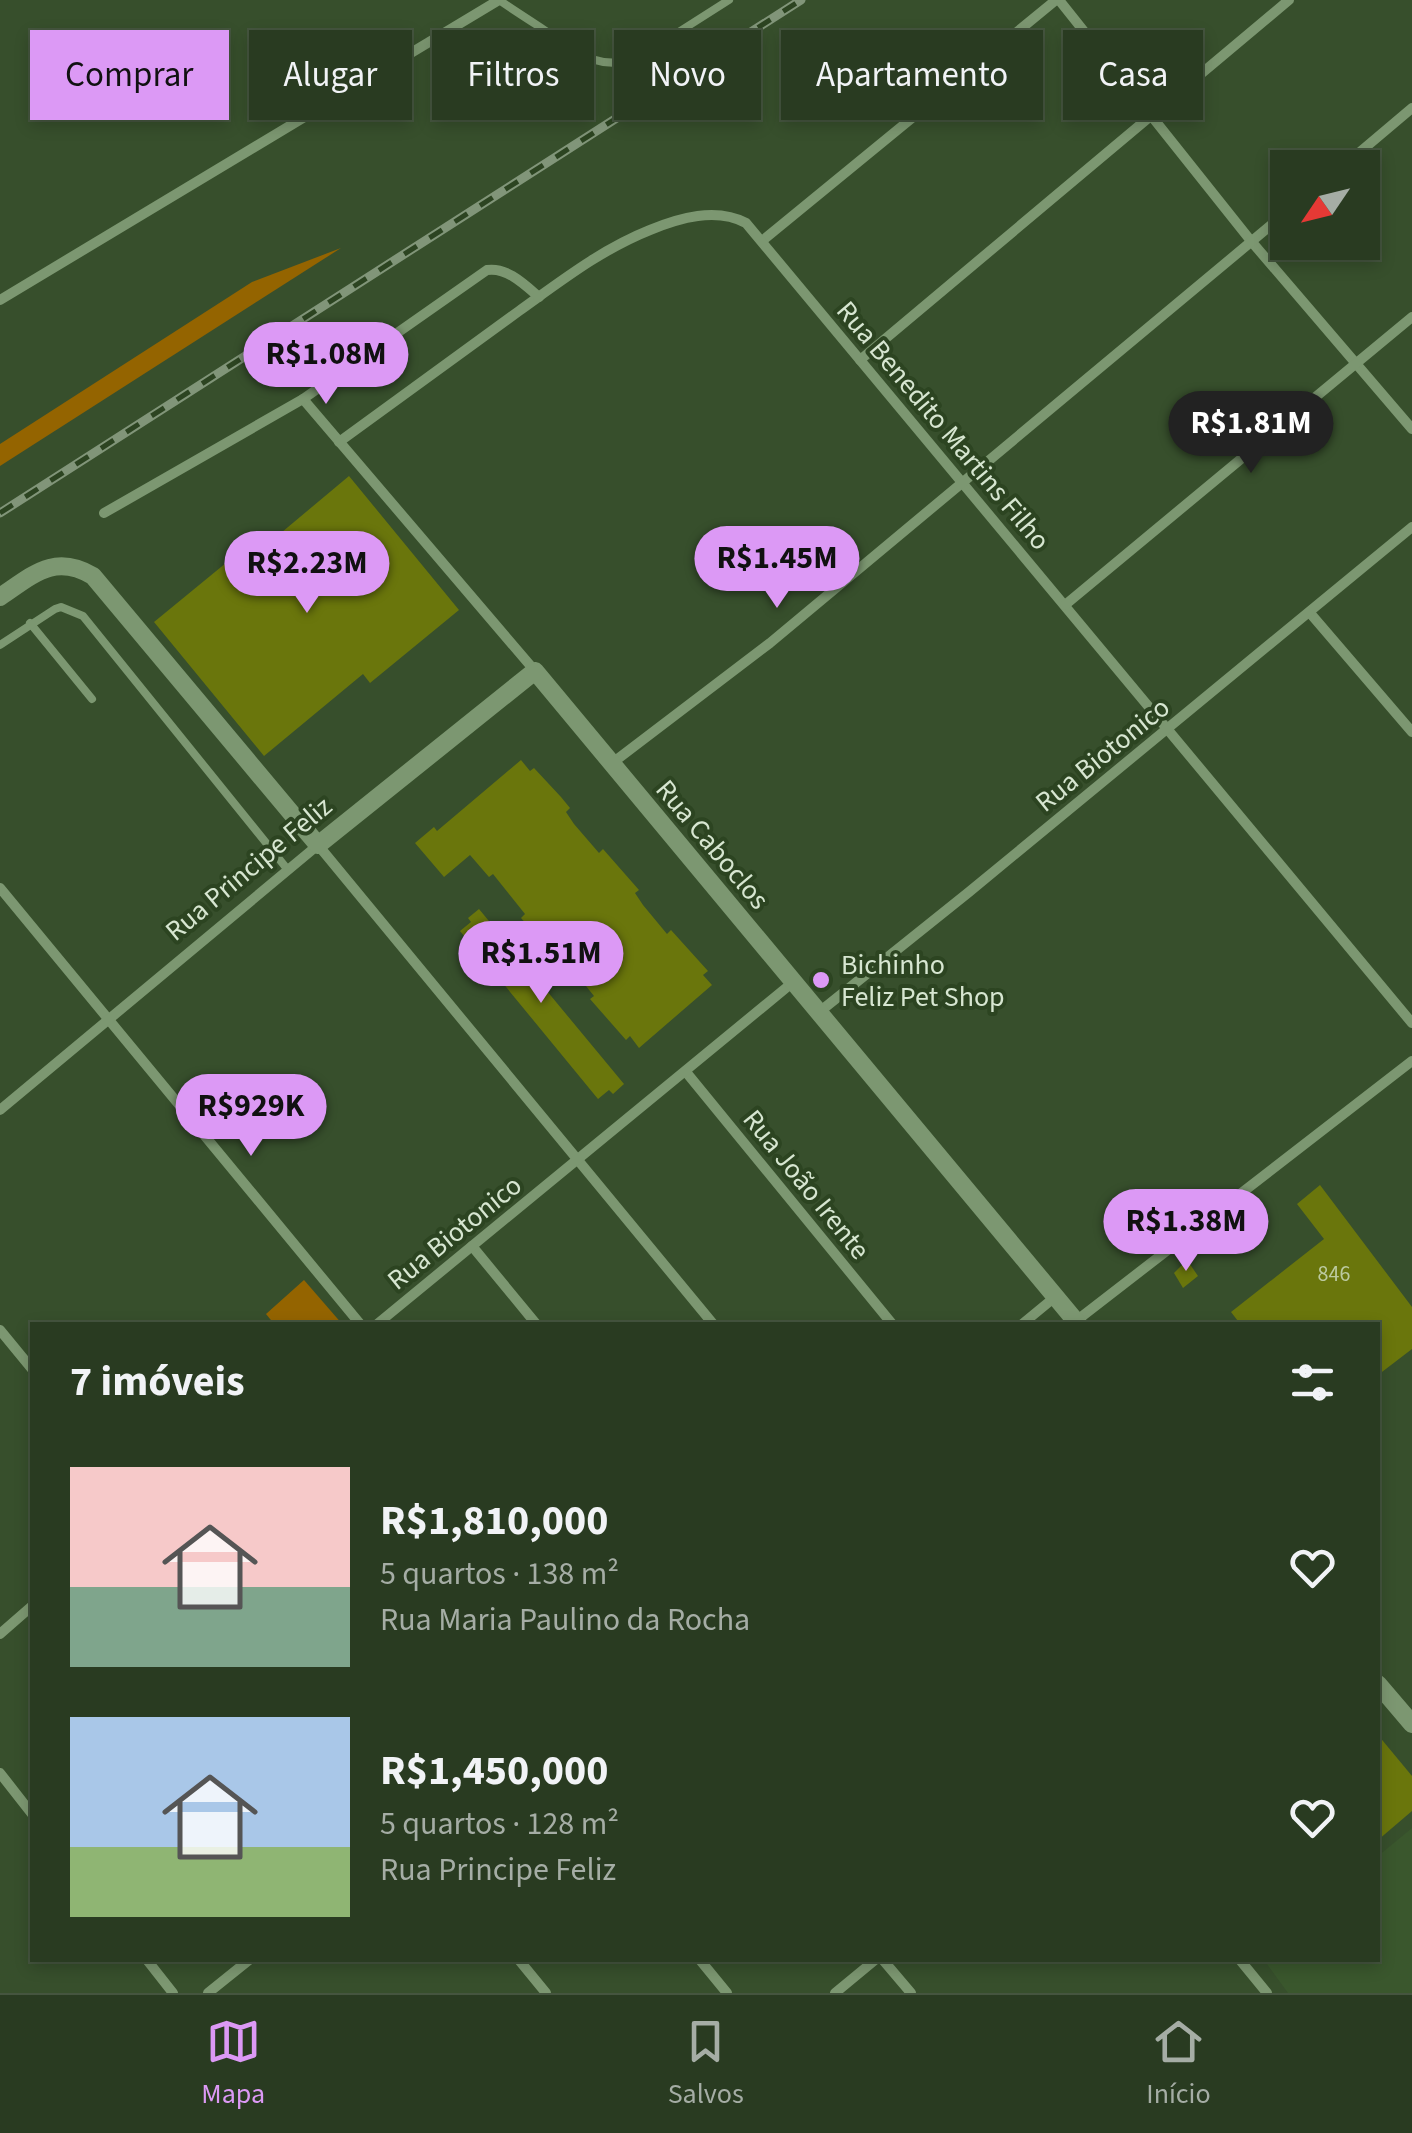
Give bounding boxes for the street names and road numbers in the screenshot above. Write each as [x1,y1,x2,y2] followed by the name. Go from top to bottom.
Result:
[827,292,1060,559] street label: Rua Benedito Martins Filho
[1027,688,1178,822] street label: Rua Biotonico
[646,771,778,918] street label: Rua Caboclos
[157,787,341,950] street label: Rua Principe Feliz
[733,1101,879,1268] street label: Rua João Irente
[379,1166,530,1300] street label: Rua Biotonico

